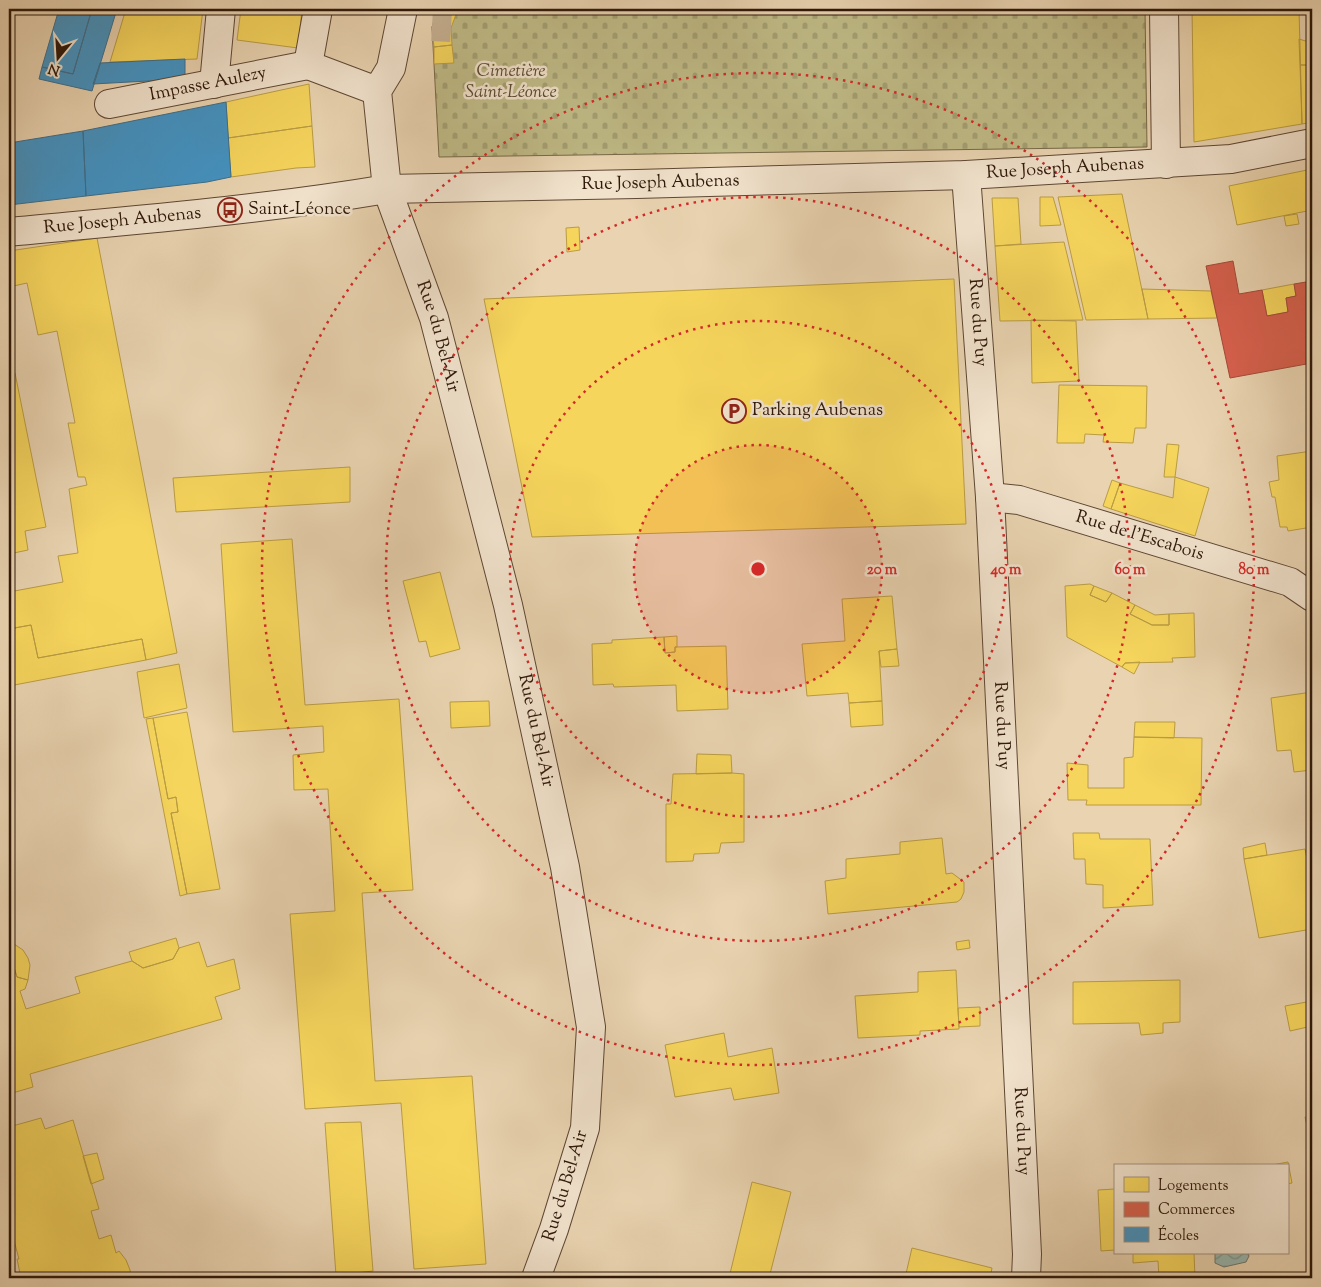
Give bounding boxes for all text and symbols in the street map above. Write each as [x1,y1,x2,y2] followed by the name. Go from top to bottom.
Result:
[32,32,82,82] north arrow
[46,57,63,80] text: N
[465,59,557,106] park label: Cimetière Saint-Léonce
[147,60,269,109] street label: Impasse Aulezy
[985,151,1145,187] street label: Rue Joseph Aubenas
[581,168,740,198] street label: Rue Joseph Aubenas
[217,197,243,223] bus stop icon: Saint-Léonce
[248,197,351,223] place label: Saint-Léonce
[43,201,203,242] street label: Rue Joseph Aubenas
[409,277,466,396] street label: Rue du Bel-Air
[961,278,993,368] street label: Rue du Puy
[721,398,747,424] parking icon: Parking Aubenas
[752,398,883,424] place label: Parking Aubenas
[1072,505,1207,568] street label: Rue de l'Escabois
[749,560,767,578] centre of rings
[867,560,898,581] text: 20 m
[990,560,1022,581] text: 40 m
[1115,560,1146,581] text: 60 m
[1238,560,1270,581] text: 80 m
[510,672,560,790] street label: Rue du Bel-Air
[986,681,1016,771] street label: Rue du Puy
[1006,1087,1036,1176] street label: Rue du Puy
[537,1127,595,1245] street label: Rue du Bel-Air
[1114,1164,1288,1254] legend
[1158,1176,1229,1197] text: Logements
[1158,1200,1235,1221] text: Commerces
[1158,1225,1199,1247] text: Écoles

